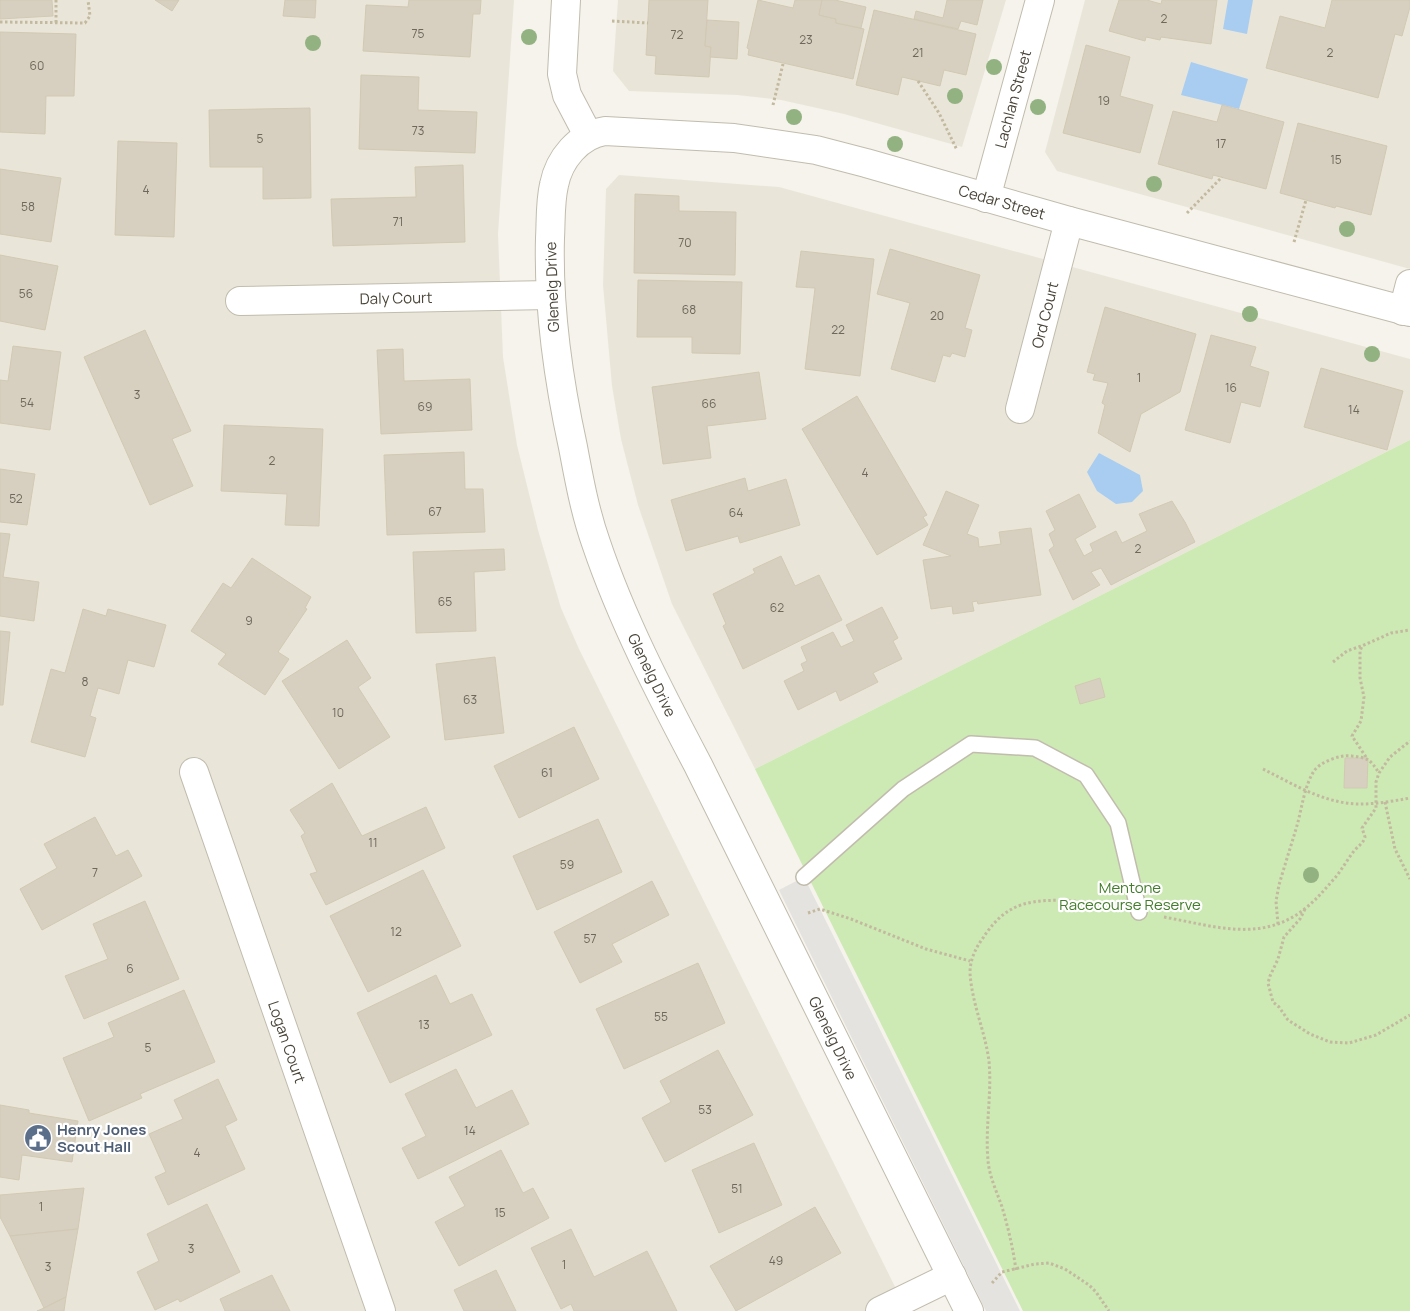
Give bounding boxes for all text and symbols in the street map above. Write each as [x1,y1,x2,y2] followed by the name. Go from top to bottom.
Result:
[1161,10,1168,27] house number: 2
[412,25,425,42] house number: 75
[671,26,684,43] house number: 72
[799,31,813,48] house number: 23
[912,44,924,61] house number: 21
[1327,44,1334,61] house number: 2
[990,47,1036,151] street label: Lachlan Street
[30,57,44,74] house number: 60
[1098,92,1110,109] house number: 19
[412,122,424,139] house number: 73
[257,130,264,147] house number: 5
[1216,135,1226,152] house number: 17
[1330,151,1342,168] house number: 15
[956,180,1048,224] street label: Cedar Street
[142,181,150,198] house number: 4
[21,198,35,215] house number: 58
[393,213,403,230] house number: 71
[678,234,692,251] house number: 70
[540,241,564,333] street label: Glenelg Drive
[1027,280,1063,350] street label: Ord Court
[19,285,33,302] house number: 56
[359,287,433,309] street label: Daly Court
[682,301,696,318] house number: 68
[930,307,944,324] house number: 20
[831,321,845,338] house number: 22
[1137,369,1141,386] house number: 1
[1225,379,1237,396] house number: 16
[134,386,140,403] house number: 3
[20,394,34,411] house number: 54
[702,395,716,412] house number: 66
[418,398,432,415] house number: 69
[1348,401,1360,418] house number: 14
[269,452,276,469] house number: 2
[861,464,869,481] house number: 4
[9,490,23,507] house number: 52
[428,503,442,520] house number: 67
[729,504,743,521] house number: 64
[1135,540,1142,557] house number: 2
[438,593,452,610] house number: 65
[770,599,784,616] house number: 62
[245,612,253,629] house number: 9
[623,630,681,721] street label: Glenelg Drive
[82,673,89,690] house number: 8
[463,691,477,708] house number: 63
[332,704,344,721] house number: 10
[541,764,553,781] house number: 61
[368,834,378,851] house number: 11
[560,856,574,873] house number: 59
[92,864,98,881] house number: 7
[1059,877,1201,915] park label: Mentone Racecourse Reserve
[390,923,402,940] house number: 12
[584,930,596,947] house number: 57
[126,960,134,977] house number: 6
[804,993,862,1084] street label: Glenelg Drive
[263,998,311,1086] street label: Logan Court
[654,1008,668,1025] house number: 55
[418,1016,430,1033] house number: 13
[145,1039,152,1056] house number: 5
[698,1101,712,1118] house number: 53
[57,1119,146,1157] place label: Henry Jones Scout Hall
[464,1122,476,1139] house number: 14
[23,1123,53,1153] public building icon: Henry Jones Scout Hall
[193,1144,201,1161] house number: 4
[731,1180,743,1197] house number: 51
[39,1198,43,1215] house number: 1
[494,1204,506,1221] house number: 15
[188,1240,194,1257] house number: 3
[769,1252,783,1269] house number: 49
[562,1256,566,1273] house number: 1
[45,1258,51,1275] house number: 3

